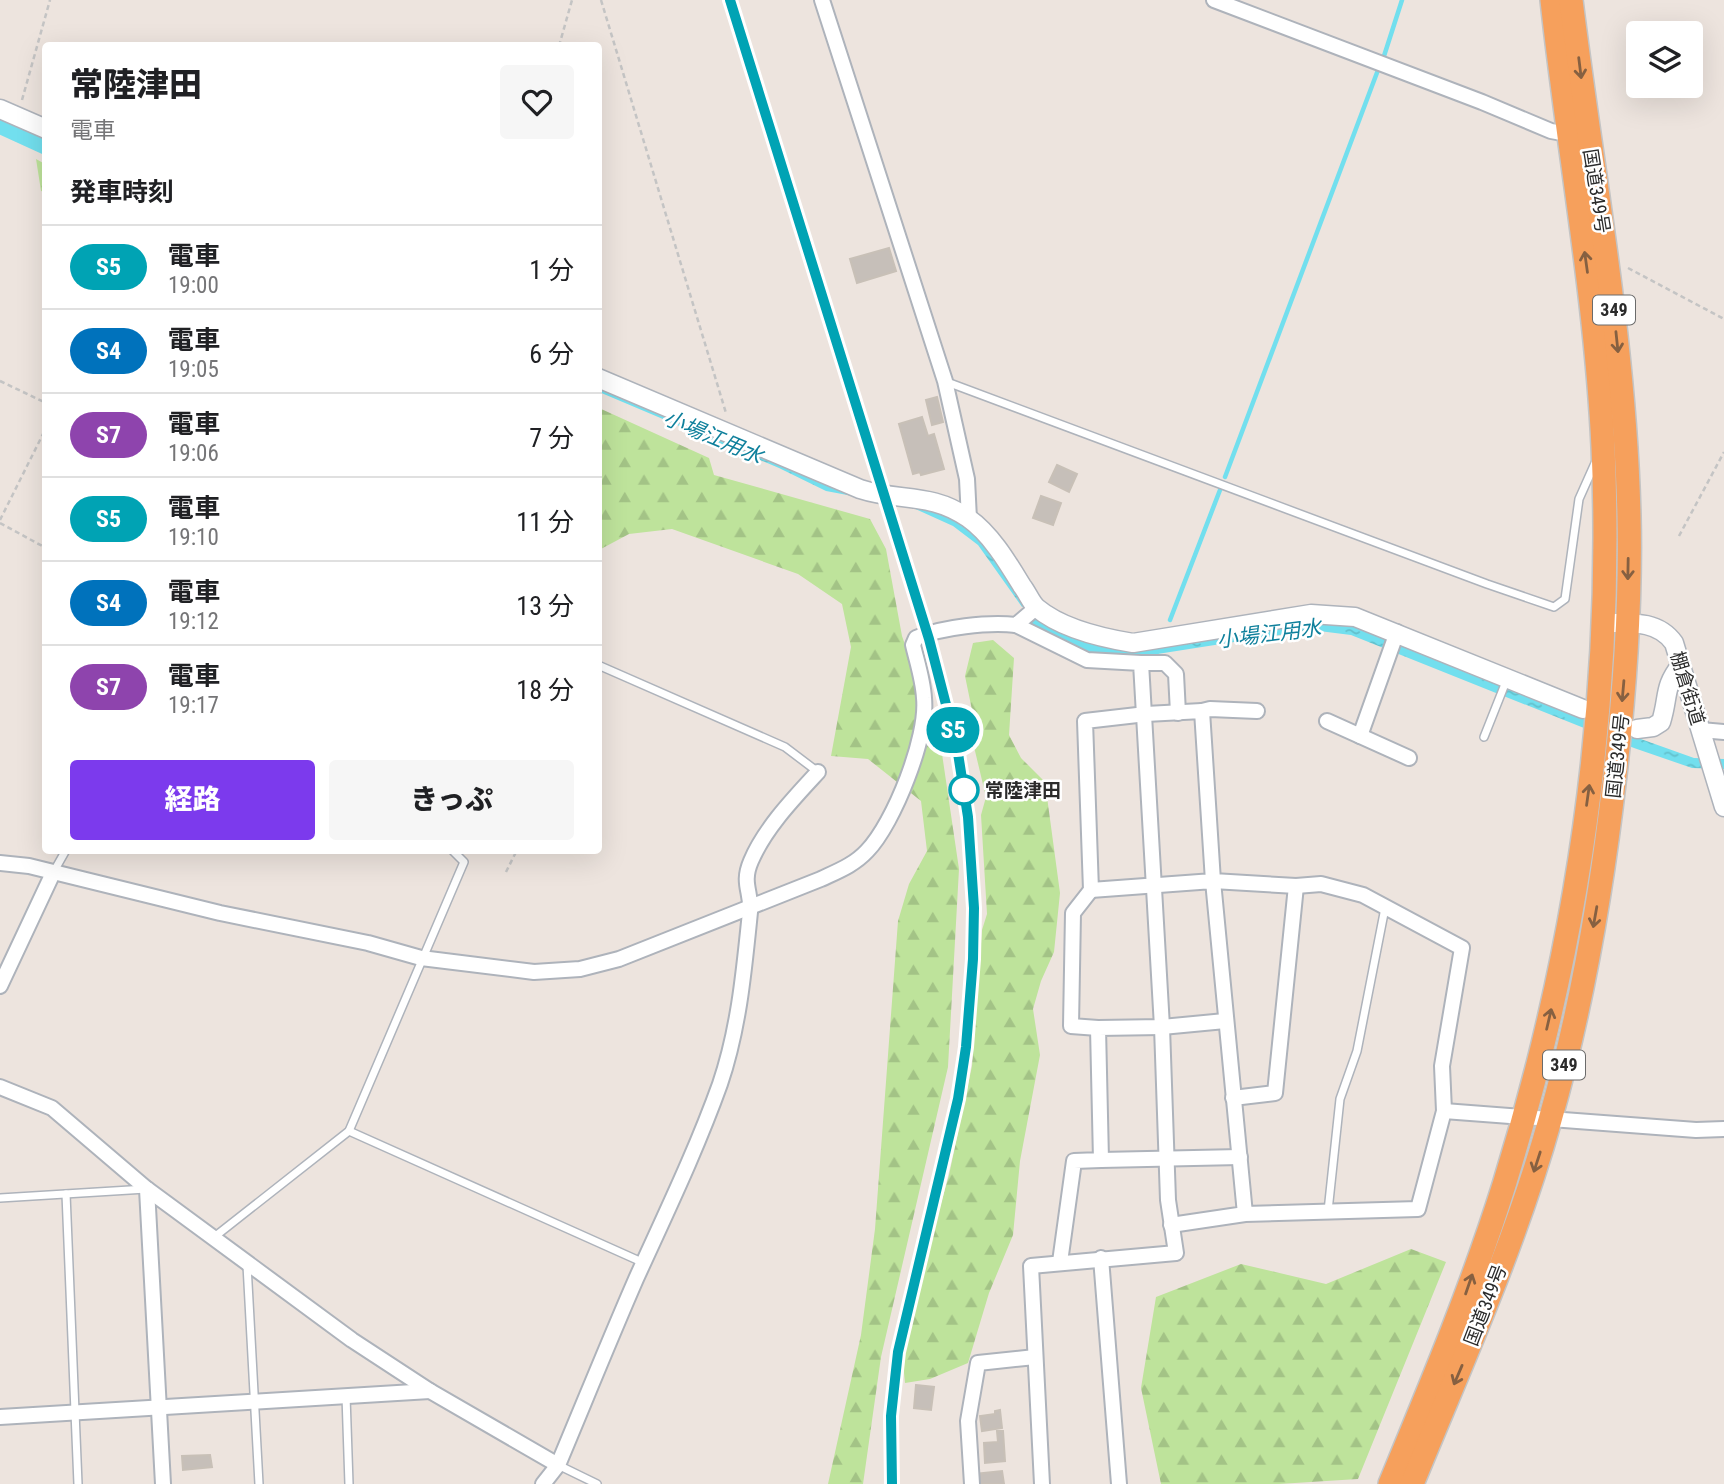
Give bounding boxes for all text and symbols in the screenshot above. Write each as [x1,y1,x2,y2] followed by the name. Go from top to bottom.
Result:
[1626,21,1703,98] map controls
[1626,21,1703,98] button: layers
[1573,56,1586,79] one-way arrow
[70,65,202,104] text: 常陸津田
[500,65,574,139] button: heart
[70,117,116,144] text: 電車
[1578,147,1615,235] street label: 国道349号
[70,177,174,207] text: 発車時刻
[168,241,220,271] text: 電車
[1579,251,1592,274] one-way arrow
[96,253,121,281] text: S5
[529,255,574,285] text: 1 分
[168,272,219,299] text: 19:00
[1593,296,1635,324] road number: 349
[168,325,220,355] text: 電車
[1611,330,1624,352] one-way arrow
[96,337,121,365] text: S4
[529,339,574,369] text: 6 分
[168,356,219,383] text: 19:05
[660,405,768,469] water label: 小場江用水
[168,409,220,439] text: 電車
[96,421,121,449] text: S7
[529,423,574,453] text: 7 分
[168,440,219,467] text: 19:06
[168,493,220,523] text: 電車
[96,505,121,533] text: S5
[516,507,574,537] text: 11 分
[168,524,219,551] text: 19:10
[1622,557,1635,580] one-way arrow
[168,577,220,607] text: 電車
[96,589,121,617] text: S4
[516,591,574,621] text: 13 分
[168,608,219,635] text: 19:12
[1215,615,1325,652] water label: 小場江用水
[1665,648,1710,728] street label: 棚倉街道
[168,661,220,691] text: 電車
[96,673,121,701] text: S7
[516,675,574,705] text: 18 分
[1616,679,1629,702] one-way arrow
[168,692,219,719] text: 19:17
[922,707,984,753] line badge: S5
[1602,713,1633,800] street label: 国道349号
[940,716,966,744] text: S5
[70,760,315,840] button: 経路
[329,760,574,840] button: きっぷ
[949,775,979,805] marker: 常陸津田
[985,779,1061,802] place label: 常陸津田
[1582,785,1595,807] one-way arrow
[1588,905,1601,928] one-way arrow
[1542,1008,1556,1031] one-way arrow
[1543,1050,1585,1080] road number: 349
[1529,1150,1542,1172] one-way arrow
[1459,1261,1511,1349] street label: 国道349号
[1463,1273,1476,1295] one-way arrow
[1450,1364,1463,1385] one-way arrow

